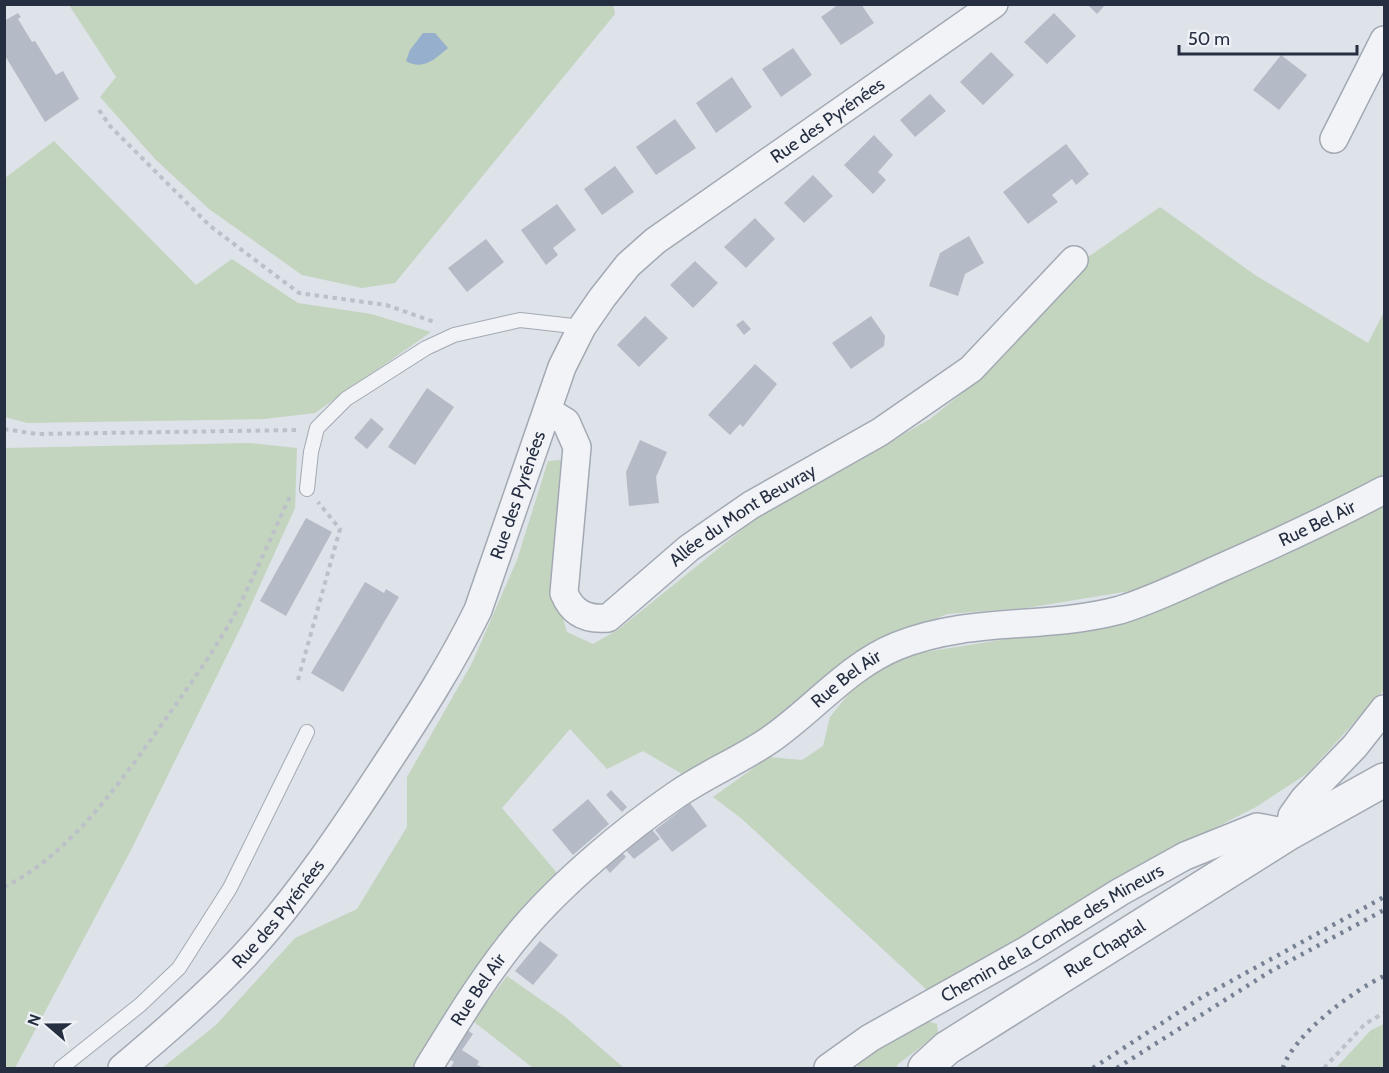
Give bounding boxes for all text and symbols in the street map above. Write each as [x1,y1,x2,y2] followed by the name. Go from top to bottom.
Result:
[1179,18,1358,56] scale bar
[1188,28,1230,50] text: 50 m
[766,73,889,168] street label: Rue des Pyrénées
[485,428,550,562] street label: Rue des Pyrénées
[665,459,820,571] street label: Allée du Mont Beuvray
[1275,495,1359,551] street label: Rue Bel Air
[807,645,885,713] street label: Rue Bel Air
[227,855,329,973] street label: Rue des Pyrénées
[937,859,1167,1007] street label: Chemin de la Combe des Mineurs
[1060,915,1150,983] street label: Rue Chaptal
[446,949,511,1030] street label: Rue Bel Air
[18,995,78,1055] north arrow
[24,1011,45,1029] text: N

